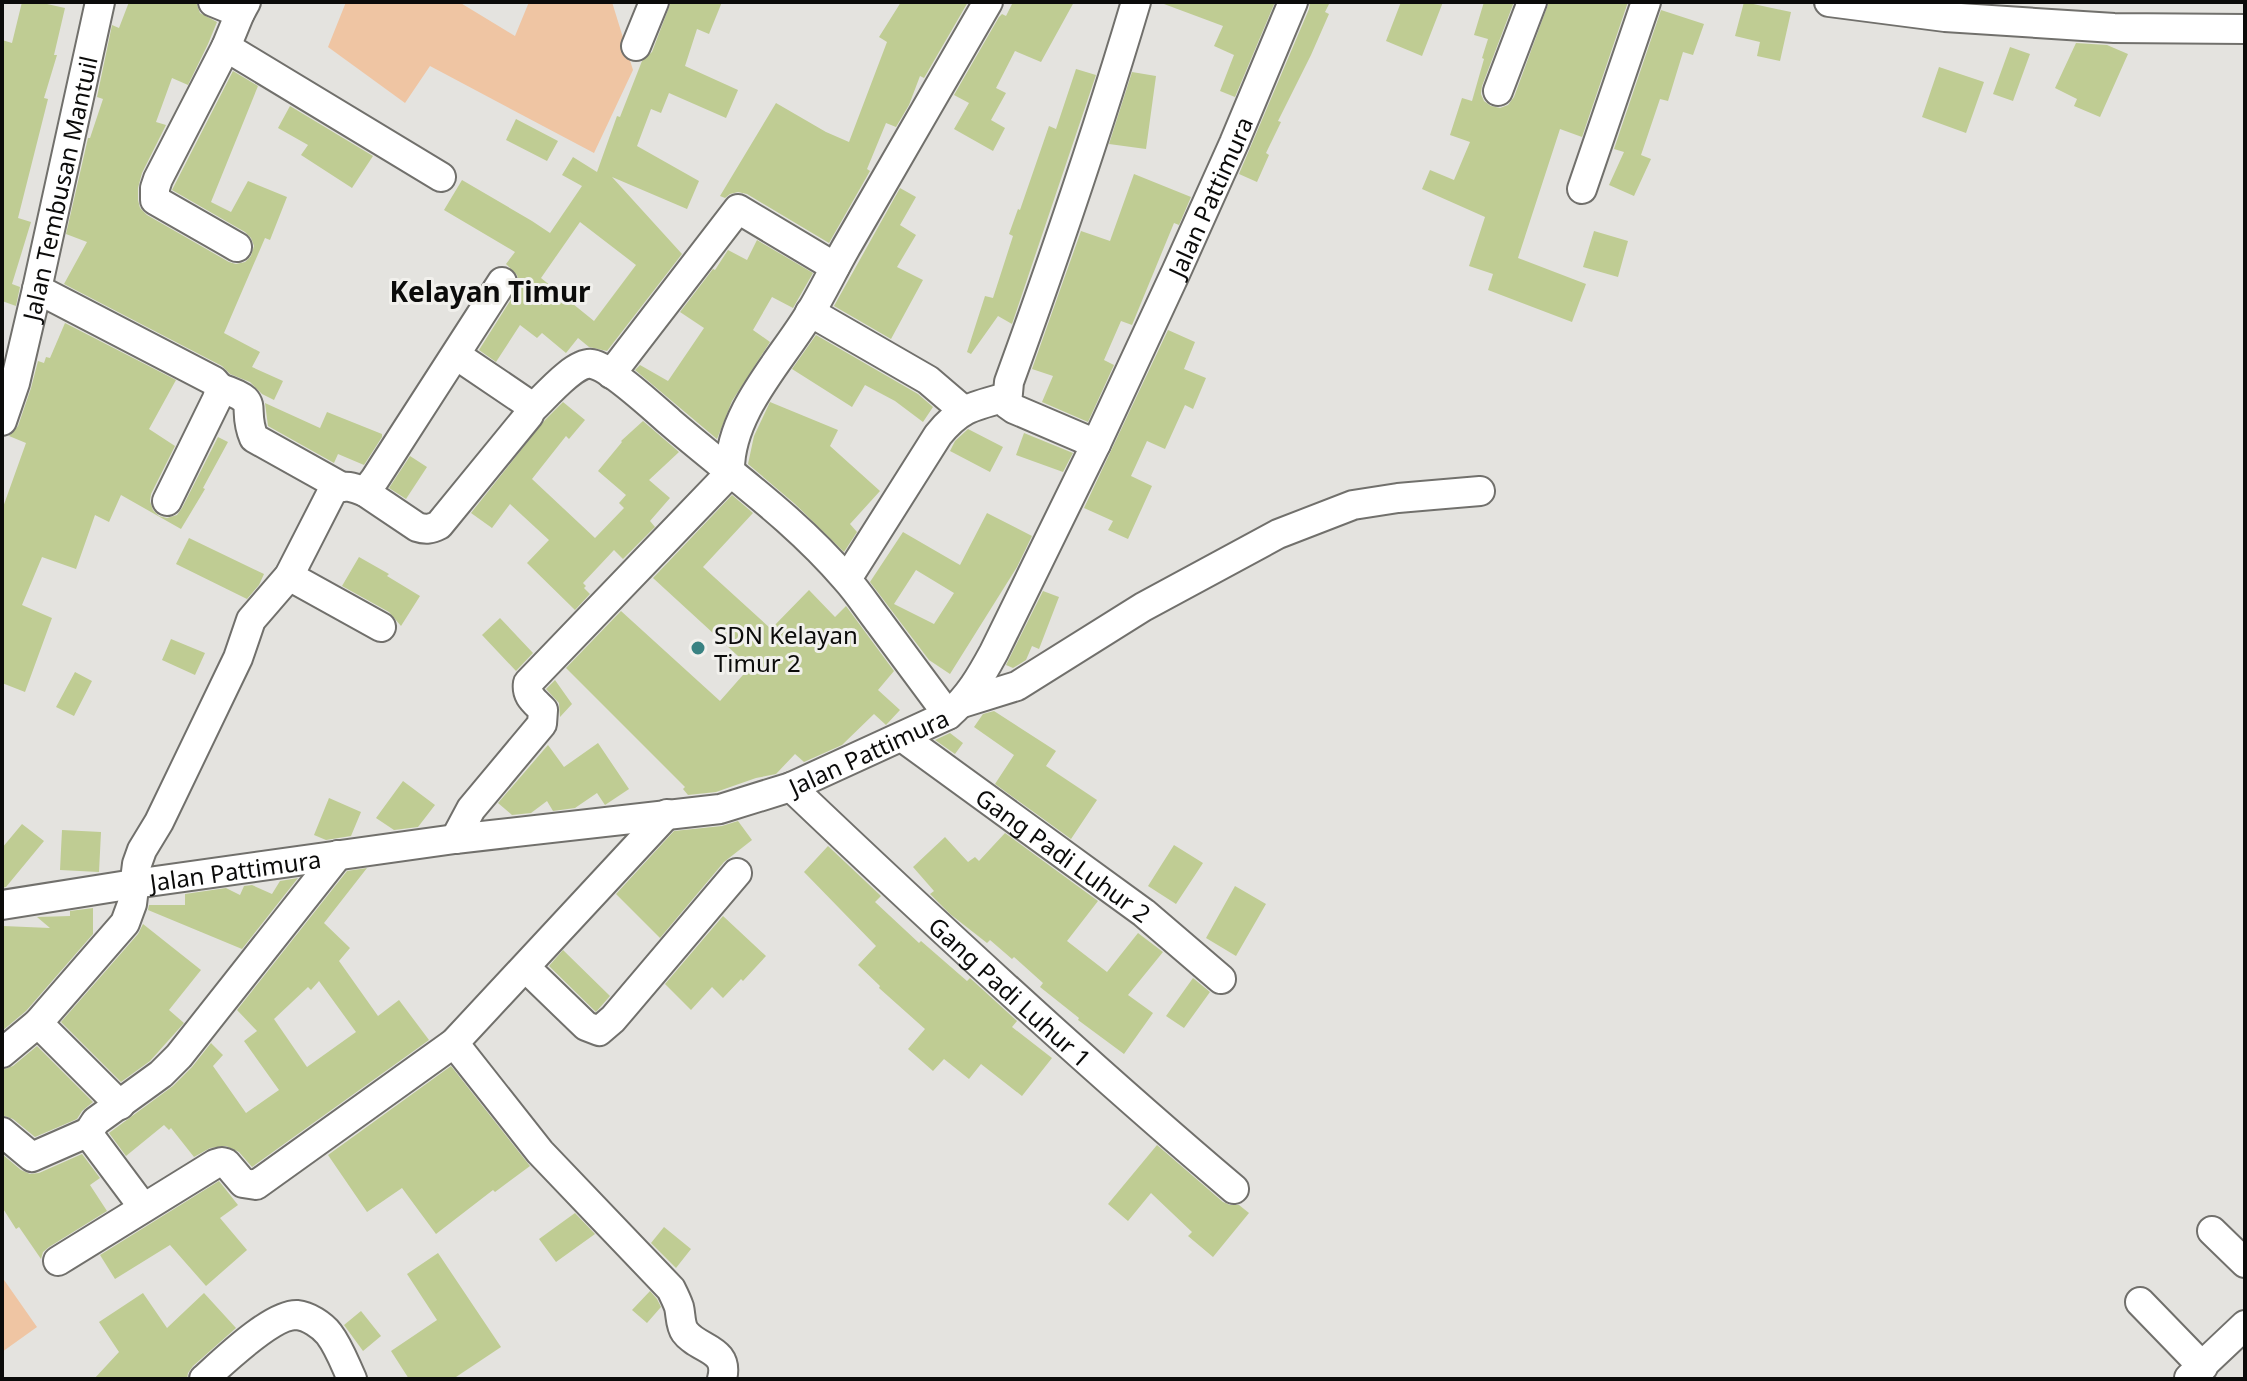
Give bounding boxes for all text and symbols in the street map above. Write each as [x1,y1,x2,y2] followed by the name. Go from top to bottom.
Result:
[13,53,104,326] street label: Jalan Tembusan Mantuil
[1159,111,1260,284] street label: Jalan Pattimura
[389,272,591,310] district label: Kelayan Timur
[714,618,858,679] place label: SDN Kelayan Timur 2
[689,639,707,657] marker: SDN Kelayan Timur 2
[781,701,954,803] street label: Jalan Pattimura
[970,780,1158,929] street label: Gang Padi Luhur 2
[146,841,323,898] street label: Jalan Pattimura
[922,909,1099,1074] street label: Gang Padi Luhur 1

